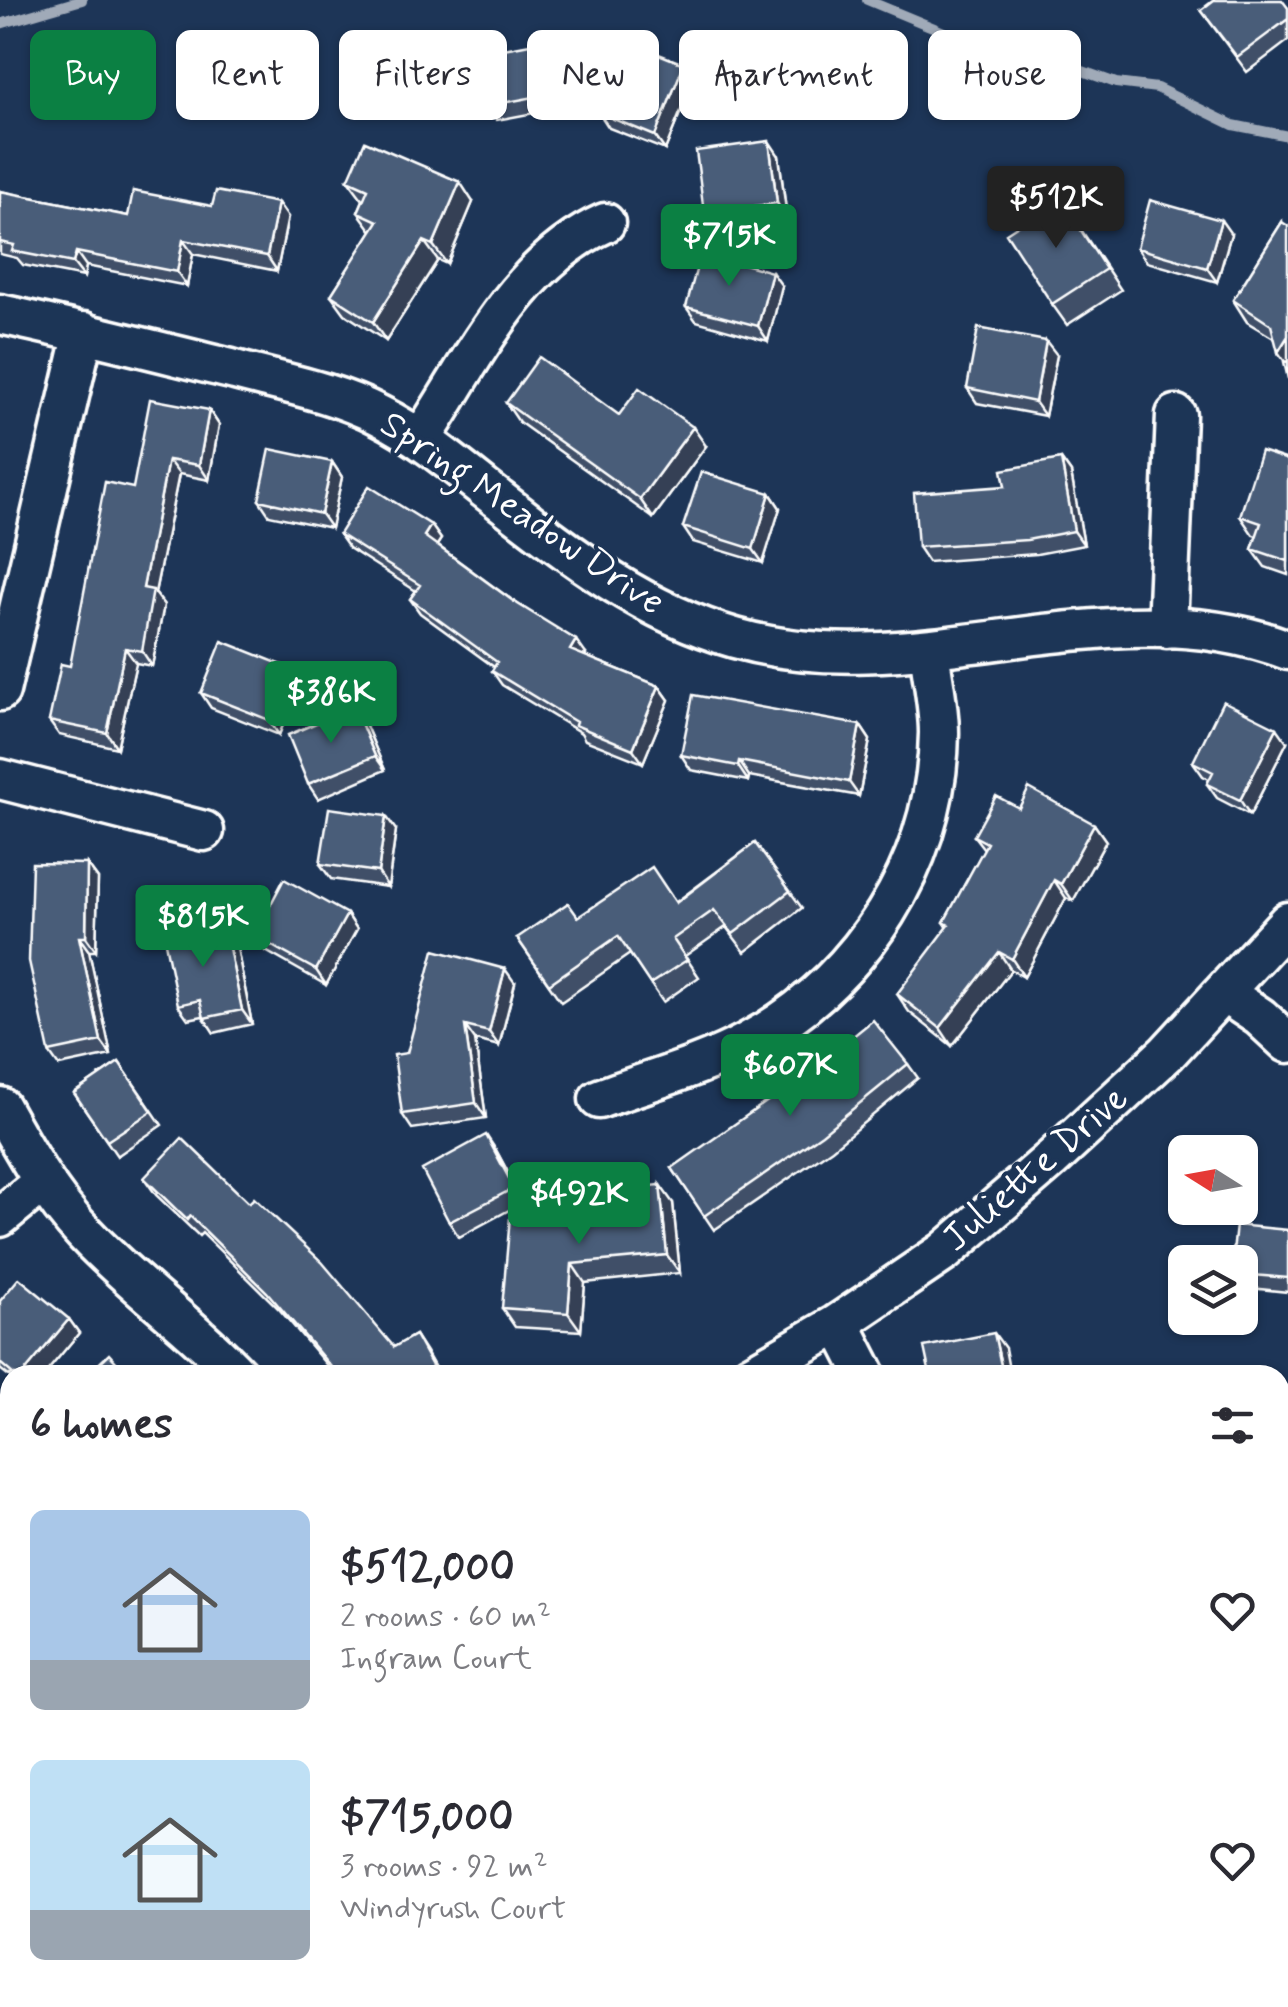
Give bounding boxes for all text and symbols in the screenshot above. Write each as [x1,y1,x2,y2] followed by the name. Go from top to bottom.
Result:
[30,30,156,120] chip: Buy
[176,30,319,120] chip: Rent
[339,30,507,120] chip: Filters
[527,30,659,120] chip: New
[679,30,908,120] chip: Apartment
[928,30,1081,120] chip: House
[986,166,1126,251] pin: $512K
[1009,177,1103,219] text: $512K
[659,204,799,289] pin: $715K
[683,215,775,257] text: $715K
[368,400,674,631] street label: Spring Meadow Drive
[261,661,401,746] pin: $386K
[287,672,375,714] text: $386K
[133,885,273,970] pin: $815K
[157,896,249,938] text: $815K
[720,1034,860,1119] pin: $607K
[743,1045,837,1087] text: $607K
[933,1075,1139,1263] street label: Juliette Drive
[1168,1135,1258,1225] north arrow
[1168,1135,1258,1335] map controls
[509,1162,649,1247] pin: $492K
[530,1173,628,1215] text: $492K
[1168,1245,1258,1335] button: layers
[30,1398,173,1453] text: 6 homes
[1205,1398,1260,1453] icon: filters
[340,1541,515,1596] text: $512,000
[110,1550,230,1670] icon: home
[1205,1583,1260,1638] icon: heart
[340,1596,551,1638] text: 2 rooms · 60 m²
[340,1638,532,1680] text: Ingram Court
[340,1791,513,1846] text: $715,000
[110,1800,230,1920] icon: home
[1205,1833,1260,1888] icon: heart
[340,1846,548,1888] text: 3 rooms · 92 m²
[340,1888,566,1930] text: Windyrush Court

